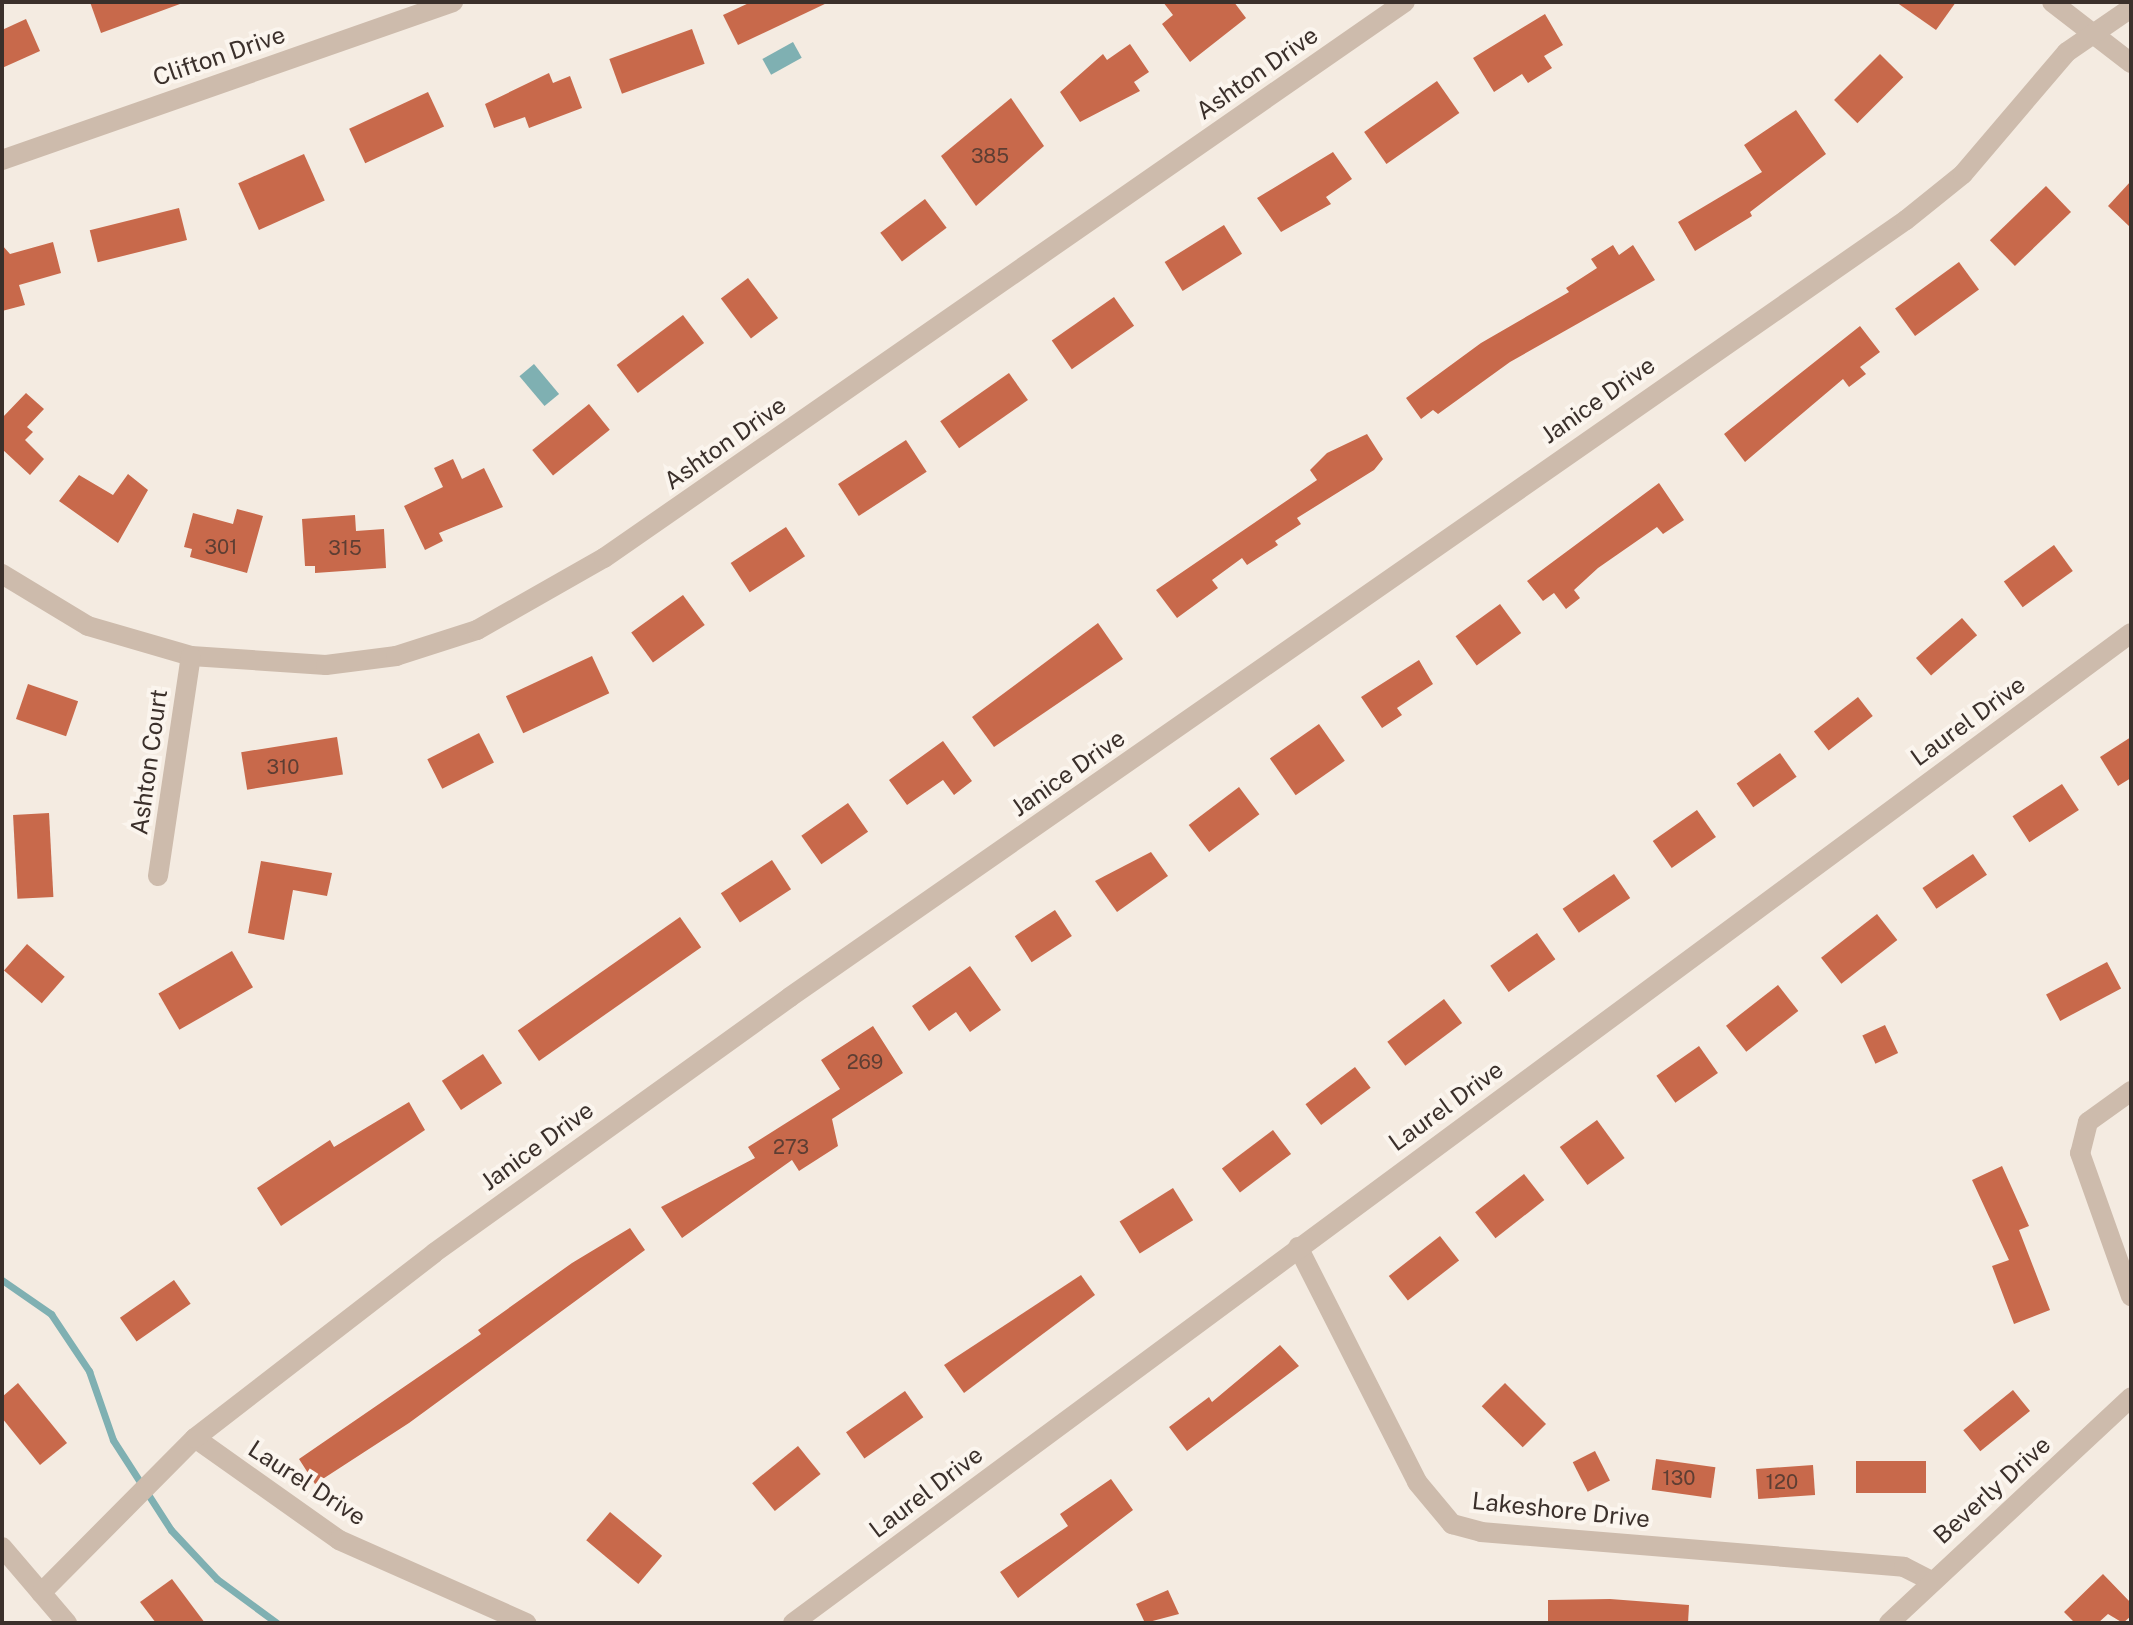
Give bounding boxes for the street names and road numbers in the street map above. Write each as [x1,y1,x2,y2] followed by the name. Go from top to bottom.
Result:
[149,20,289,92] street label: Clifton Drive
[1191,21,1323,125] street label: Ashton Drive
[1536,350,1660,450] street label: Janice Drive
[659,391,791,495] street label: Ashton Drive
[1905,670,2031,772] street label: Laurel Drive
[125,687,173,837] street label: Ashton Court
[1006,723,1130,823] street label: Janice Drive
[1383,1055,1509,1157] street label: Laurel Drive
[475,1095,599,1197] street label: Janice Drive
[1928,1430,2056,1550] street label: Beverly Drive
[243,1434,371,1532] street label: Laurel Drive
[864,1440,988,1544] street label: Laurel Drive
[1471,1486,1651,1534] street label: Lakeshore Drive

